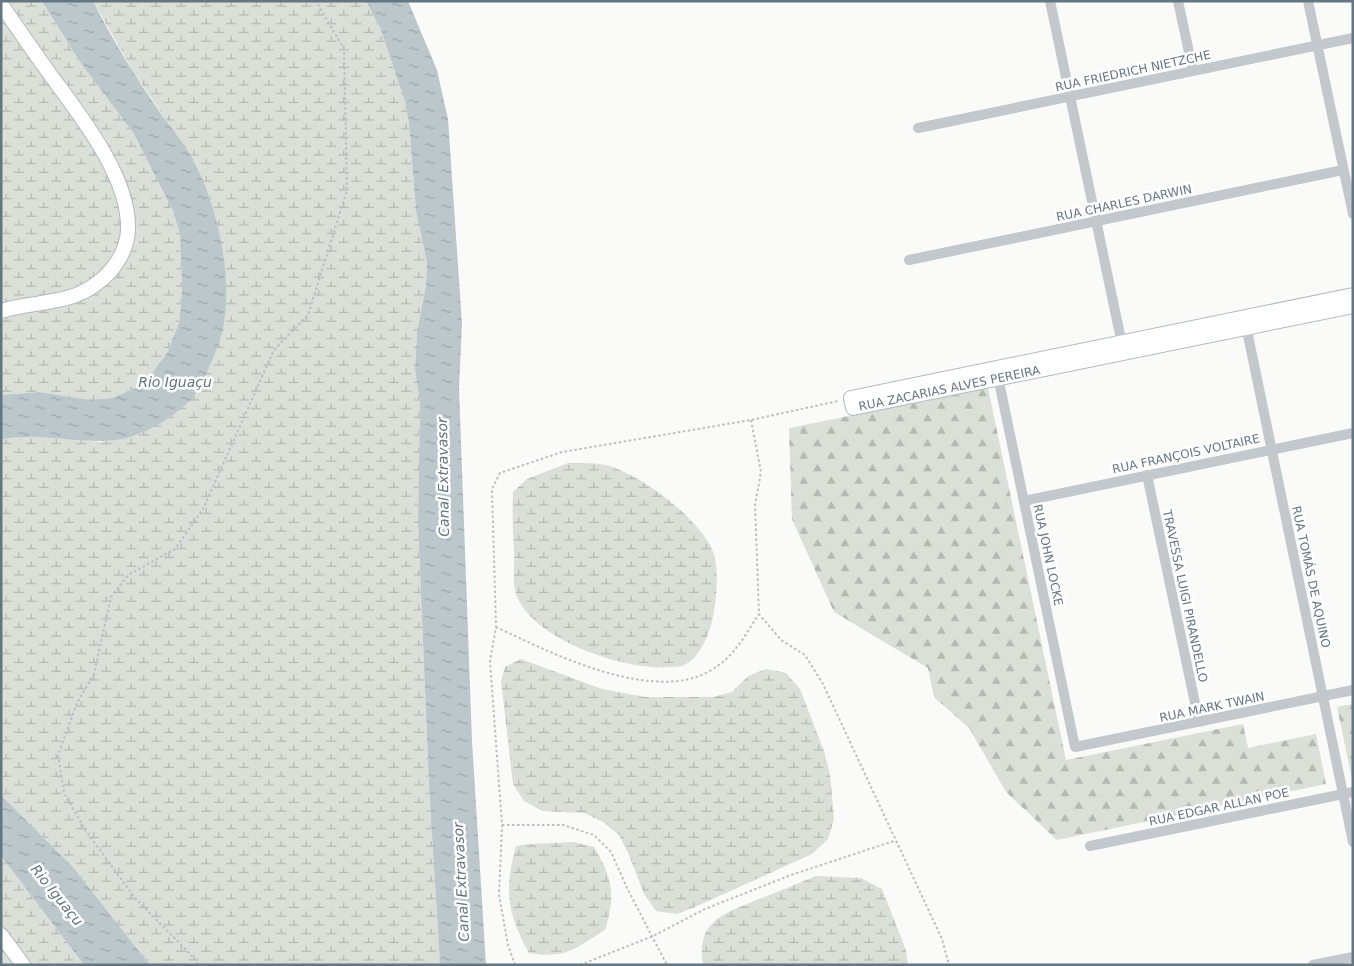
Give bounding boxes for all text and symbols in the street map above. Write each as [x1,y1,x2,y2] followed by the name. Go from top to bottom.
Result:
[1054,48,1212,94] street label: RUA FRIEDRICH NIETZCHE
[1055,182,1193,224] street label: RUA CHARLES DARWIN
[857,363,1042,414] street label: RUA ZACARIAS ALVES PEREIRA
[138,374,212,390] water label: Rio Iguaçu
[434,416,452,537] water label: Canal Extravasor
[1111,432,1261,476] street label: RUA FRANÇOIS VOLTAIRE
[1030,503,1066,607] street label: RUA JOHN LOCKE
[1289,505,1334,649] street label: RUA TOMÁS DE AQUINO
[1160,507,1210,684] street label: TRAVESSA LUIGI PIRANDELLO
[1158,689,1266,725] street label: RUA MARK TWAIN
[1148,785,1290,829] street label: RUA EDGAR ALLAN POE
[450,821,472,942] water label: Canal Extravasor
[28,861,86,929] water label: Rio Iguaçu

